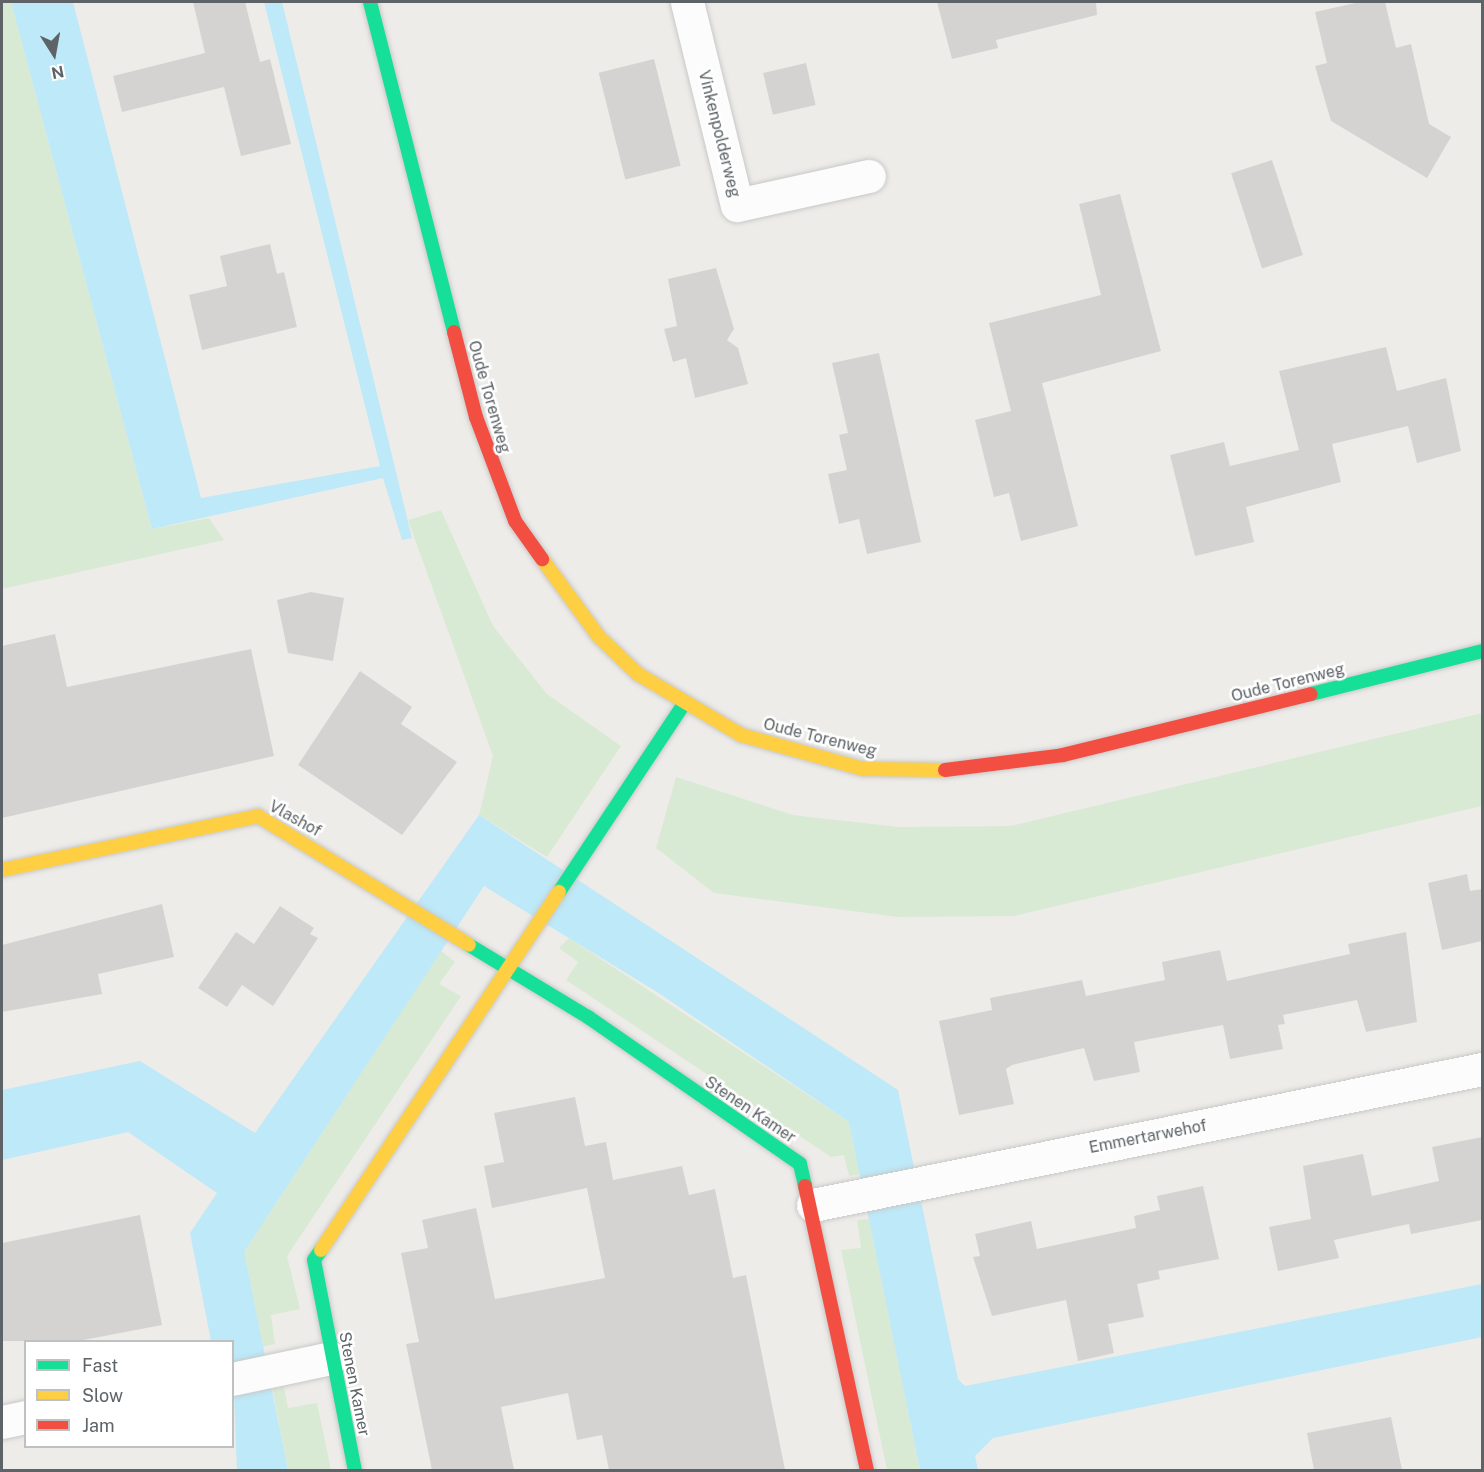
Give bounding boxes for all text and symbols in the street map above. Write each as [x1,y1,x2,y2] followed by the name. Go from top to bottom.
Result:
[24,24,84,84] north arrow
[50,62,65,83] text: N
[694,68,744,200] street label: Vinkenpolderweg
[464,338,514,456] street label: Oude Torenweg
[1229,660,1347,706] street label: Oude Torenweg
[761,715,879,761] street label: Oude Torenweg
[266,797,324,841] street label: Vlashof
[701,1072,799,1148] street label: Stenen Kamer
[1087,1116,1209,1158] street label: Emmertarwehof
[334,1330,374,1438] street label: Stenen Kamer
[24,1340,234,1448] legend
[82,1355,118,1376] text: Fast
[82,1385,123,1406] text: Slow
[82,1415,115,1436] text: Jam

